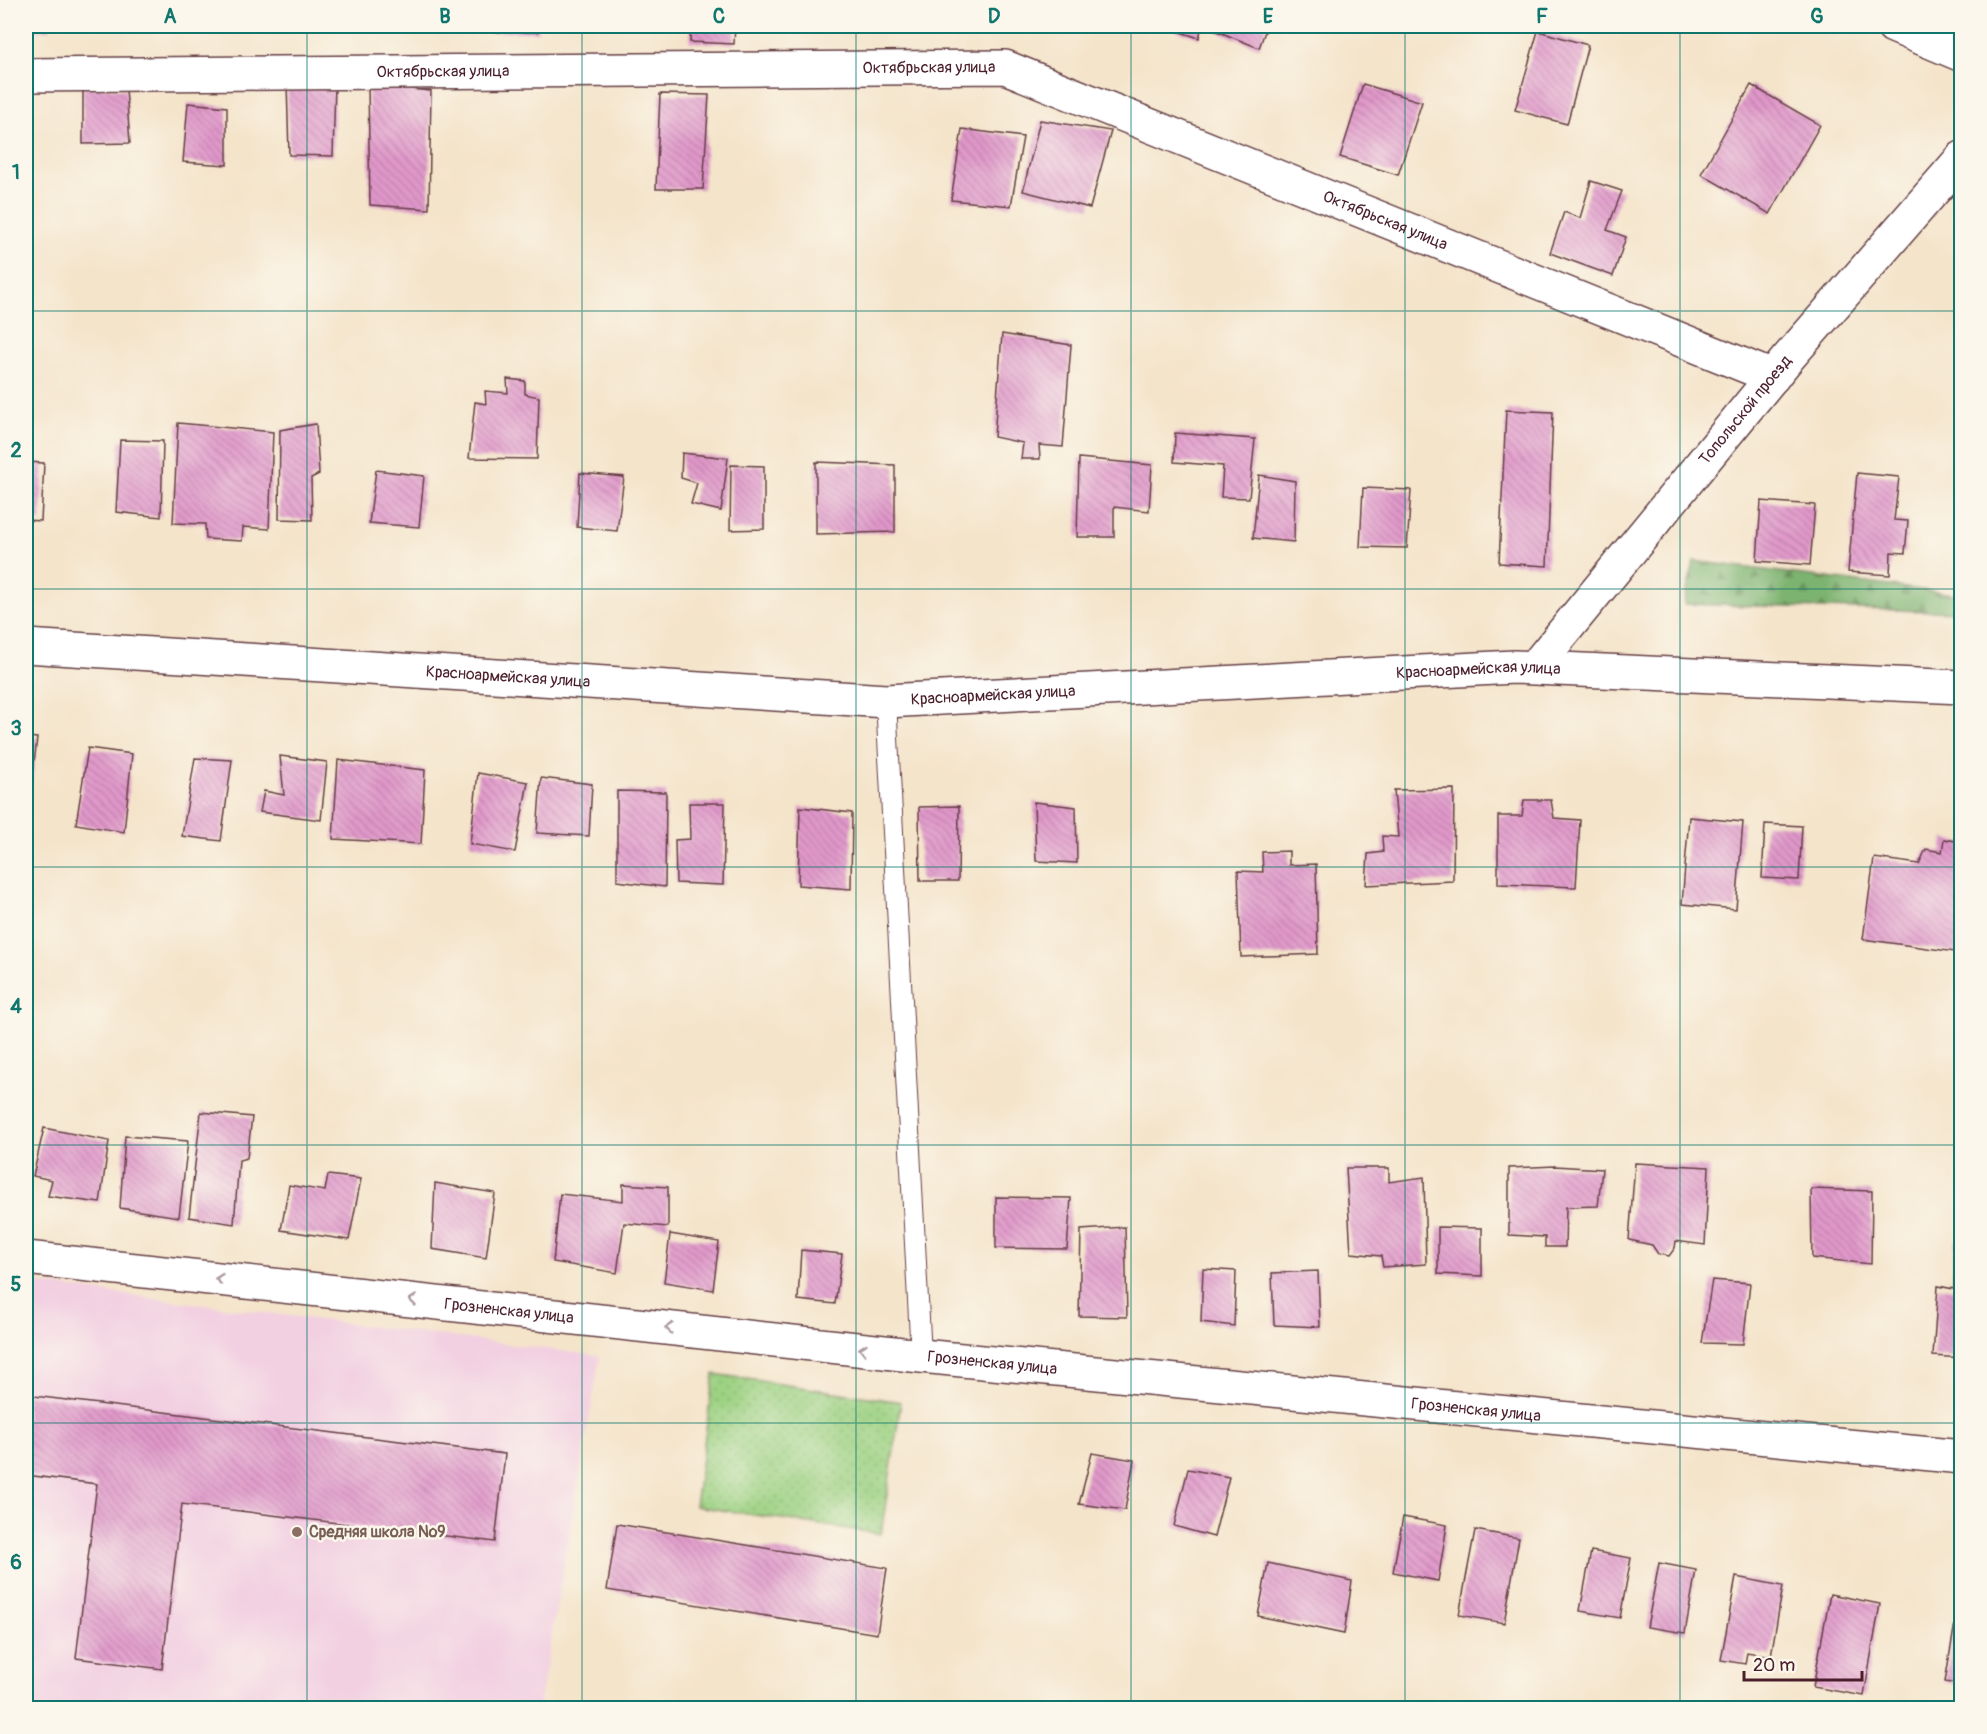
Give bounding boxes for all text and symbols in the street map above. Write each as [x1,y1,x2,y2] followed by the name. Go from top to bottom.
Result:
[164,4,177,29] text: A
[439,4,451,29] text: B
[713,4,725,29] text: C
[988,4,1001,29] text: D
[1263,4,1274,29] text: E
[1536,4,1548,29] text: F
[1810,4,1824,29] text: G
[862,57,995,78] street label: Октябрьская улица
[376,61,510,82] street label: Октябрьская улица
[12,160,20,185] text: 1
[1320,186,1451,255] street label: Октябрьская улица
[1695,351,1796,469] street label: Топольской проезд
[10,438,22,463] text: 2
[1396,657,1561,683] street label: Красноармейская улица
[425,662,591,692] street label: Красноармейская улица
[910,681,1076,710] street label: Красноармейская улица
[10,716,22,741] text: 3
[10,994,22,1019] text: 4
[11,1272,22,1297] text: 5
[214,1273,223,1286] one-way arrow
[408,1294,417,1307] one-way arrow
[443,1294,575,1328] street label: Грозненская улица
[665,1322,674,1335] one-way arrow
[859,1343,868,1356] one-way arrow
[927,1347,1058,1379] street label: Грозненская улица
[1410,1394,1542,1426] street label: Грозненская улица
[309,1522,446,1542] place label: Средняя школа №9
[290,1525,304,1539] marker: Средняя школа №9
[10,1550,22,1575] text: 6
[1744,1644,1862,1682] scale bar
[1753,1654,1795,1677] text: 20 m

